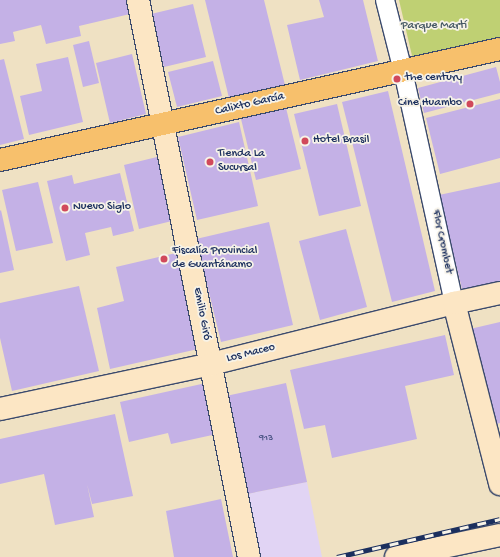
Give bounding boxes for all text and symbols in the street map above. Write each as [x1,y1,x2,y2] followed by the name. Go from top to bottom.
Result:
[401,20,467,34] park label: Parque Martí
[405,72,462,86] place label: the century
[392,74,402,84] marker: the century
[214,90,286,120] street label: Calixto García
[398,97,462,111] place label: Cine Huambo
[465,99,475,109] marker: Cine Huambo
[313,134,369,148] place label: Hotel Brasil
[300,136,310,146] marker: Hotel Brasil
[218,148,265,176] place label: Tienda La Sucursal
[205,157,215,167] marker: Tienda La Sucursal
[73,201,131,215] place label: Nuevo Siglo
[60,203,70,213] marker: Nuevo Siglo
[427,209,455,275] street label: Flor Crombet
[172,245,257,273] place label: Fiscalía Provincial de Guantánamo
[159,254,169,264] marker: Fiscalía Provincial de Guantánamo
[189,286,213,342] street label: Emilio Giró
[225,341,277,367] street label: Los Maceo
[259,433,273,445] house number: 913

